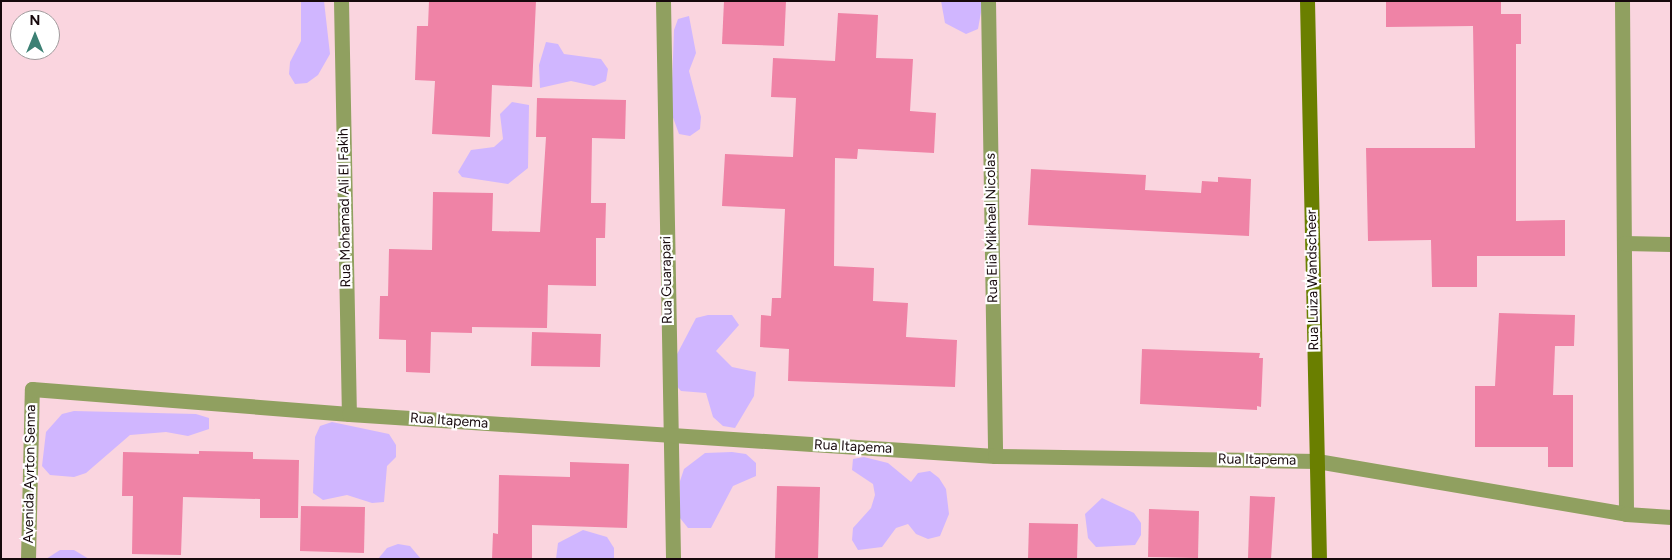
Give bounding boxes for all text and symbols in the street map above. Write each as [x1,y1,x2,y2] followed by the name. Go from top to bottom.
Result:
[10,10,60,60] north arrow
[30,12,40,29] text: N
[335,128,355,288] street label: Rua Mohamad Ali El Fakih
[982,153,1002,303] street label: Rua Elia Mikhael Nicolas
[1303,209,1323,351] street label: Rua Luiza Wandscheer
[658,236,676,324] street label: Rua Guarapari
[20,404,40,544] street label: Avenida Ayrton Senna
[409,410,489,432] street label: Rua Itapema
[813,437,893,457] street label: Rua Itapema
[1218,451,1296,469] street label: Rua Itapema

